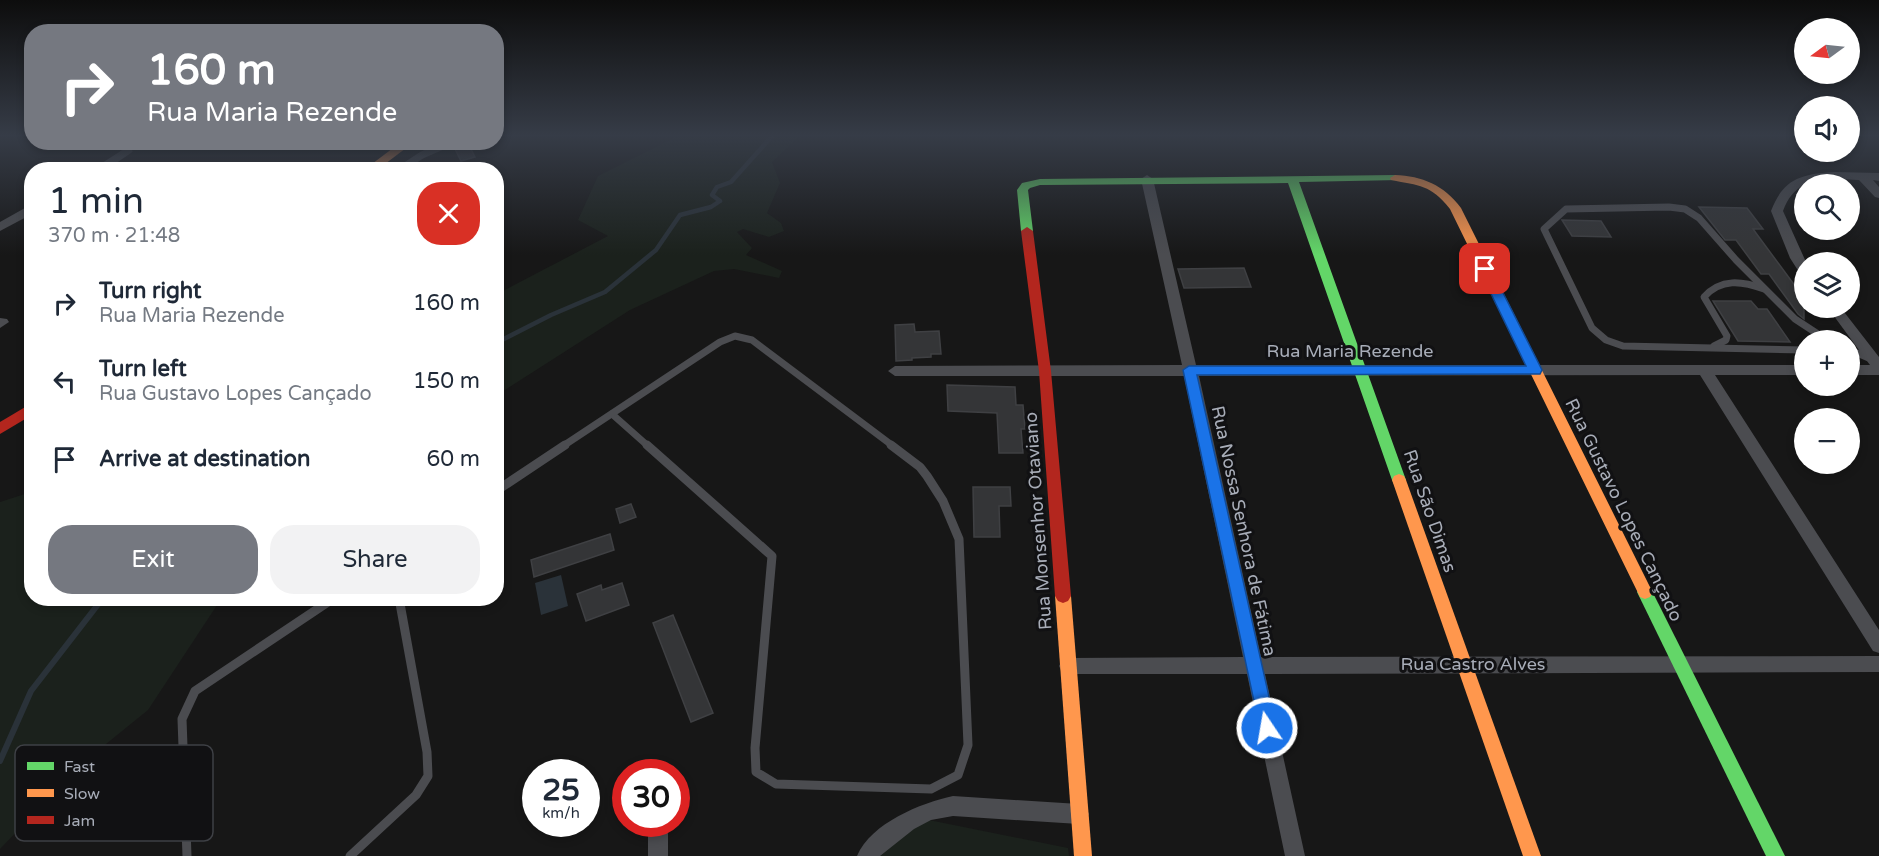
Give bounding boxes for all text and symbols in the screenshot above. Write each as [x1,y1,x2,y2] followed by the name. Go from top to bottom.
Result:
[1794,18,1860,84] north arrow
[1794,18,1860,474] map controls
[147,45,276,96] text: 160 m
[48,48,126,126] icon: right
[147,96,397,129] text: Rua Maria Rezende
[1794,96,1860,162] button: sound
[1794,174,1860,240] button: search
[48,180,144,223] text: 1 min
[417,182,480,245] button: close
[48,224,180,248] text: 370 m · 21:48
[1459,243,1510,294] pin
[1468,252,1501,285] icon: arrive
[1794,252,1860,318] button: layers
[99,278,201,304] text: Turn right
[48,287,81,320] icon: right
[413,290,480,316] text: 160 m
[99,304,284,328] text: Rua Maria Rezende
[1794,330,1860,396] button: +
[1267,340,1433,362] street label: Rua Maria Rezende
[99,356,187,382] text: Turn left
[48,365,81,398] icon: left
[413,368,480,394] text: 150 m
[99,382,372,406] text: Rua Gustavo Lopes Cançado
[1560,395,1688,625] street label: Rua Gustavo Lopes Cançado
[1207,404,1281,658] street label: Rua Nossa Senhora de Fátima
[1794,408,1860,474] button: −
[1019,411,1057,631] street label: Rua Monsenhor Otaviano
[48,443,81,476] icon: arrive
[99,446,310,472] text: Arrive at destination
[426,446,480,472] text: 60 m
[1399,447,1461,575] street label: Rua São Dimas
[48,525,258,594] button: Exit
[270,525,480,594] button: Share
[1401,653,1545,675] street label: Rua Castro Alves
[1235,696,1299,760] position arrow
[15,745,213,841] legend
[64,757,95,777] text: Fast
[612,759,690,837] speed limit sign: 30
[542,772,580,809] text: 25
[64,784,100,804] text: Slow
[542,804,580,822] text: km/h
[64,811,95,831] text: Jam

